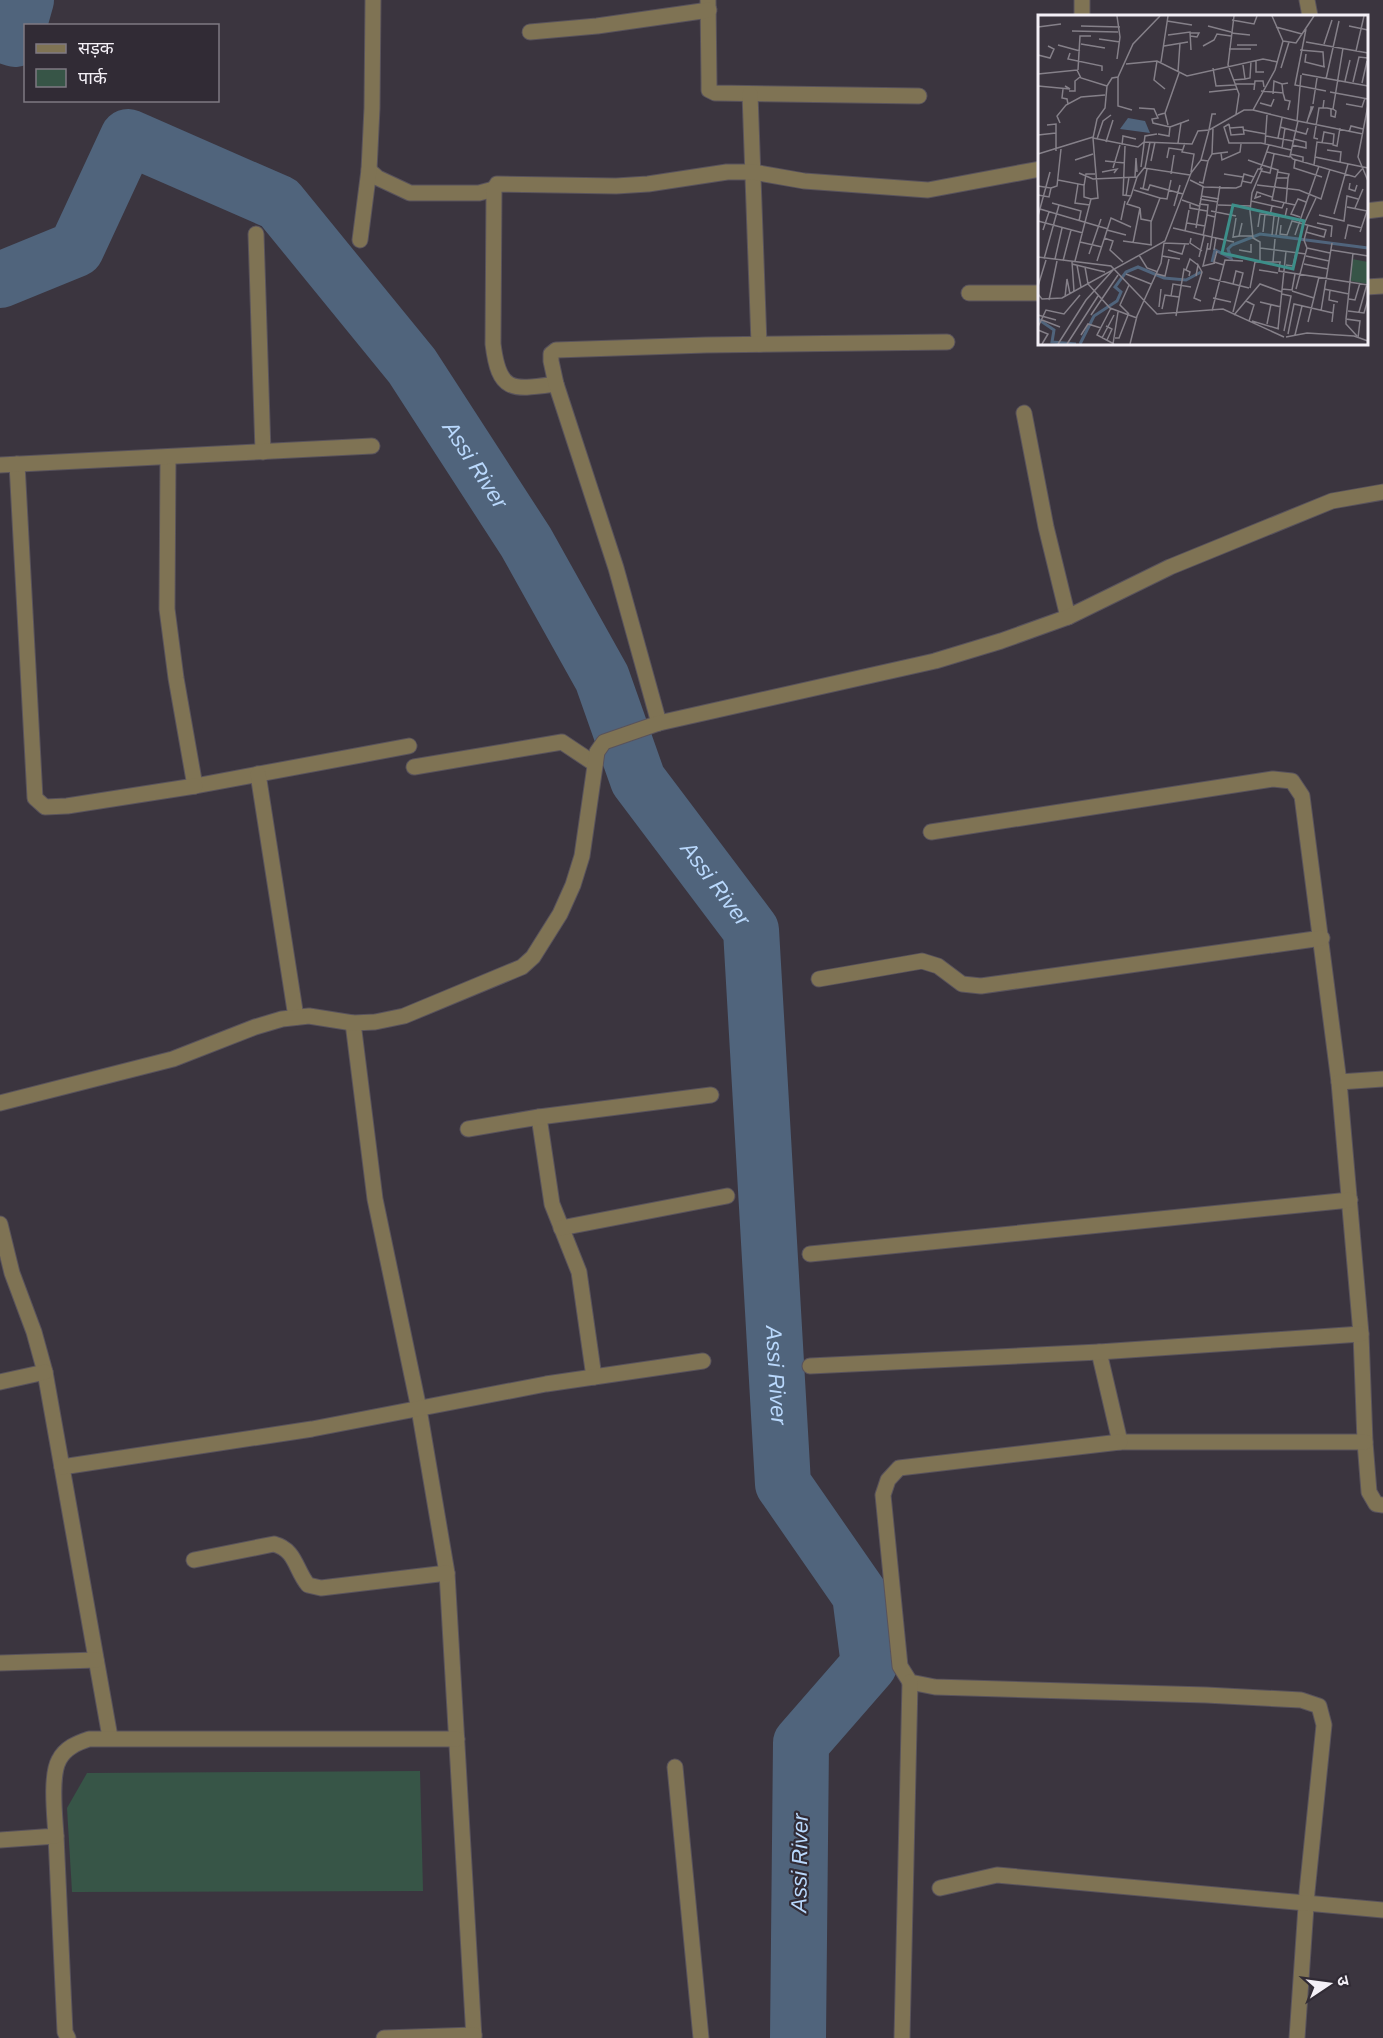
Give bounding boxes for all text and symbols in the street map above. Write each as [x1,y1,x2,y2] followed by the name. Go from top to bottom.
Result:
[1038,15,1368,345] inset map
[24,24,219,102] legend
[78,38,115,58] text: सड़क
[78,67,108,88] text: पार्क
[437,415,514,514] water label: Assi River
[675,835,756,932] water label: Assi River
[761,1323,792,1427] water label: Assi River
[786,1812,813,1915] water label: Assi River
[1299,1954,1359,2014] north arrow
[1334,1974,1353,1988] text: उ

